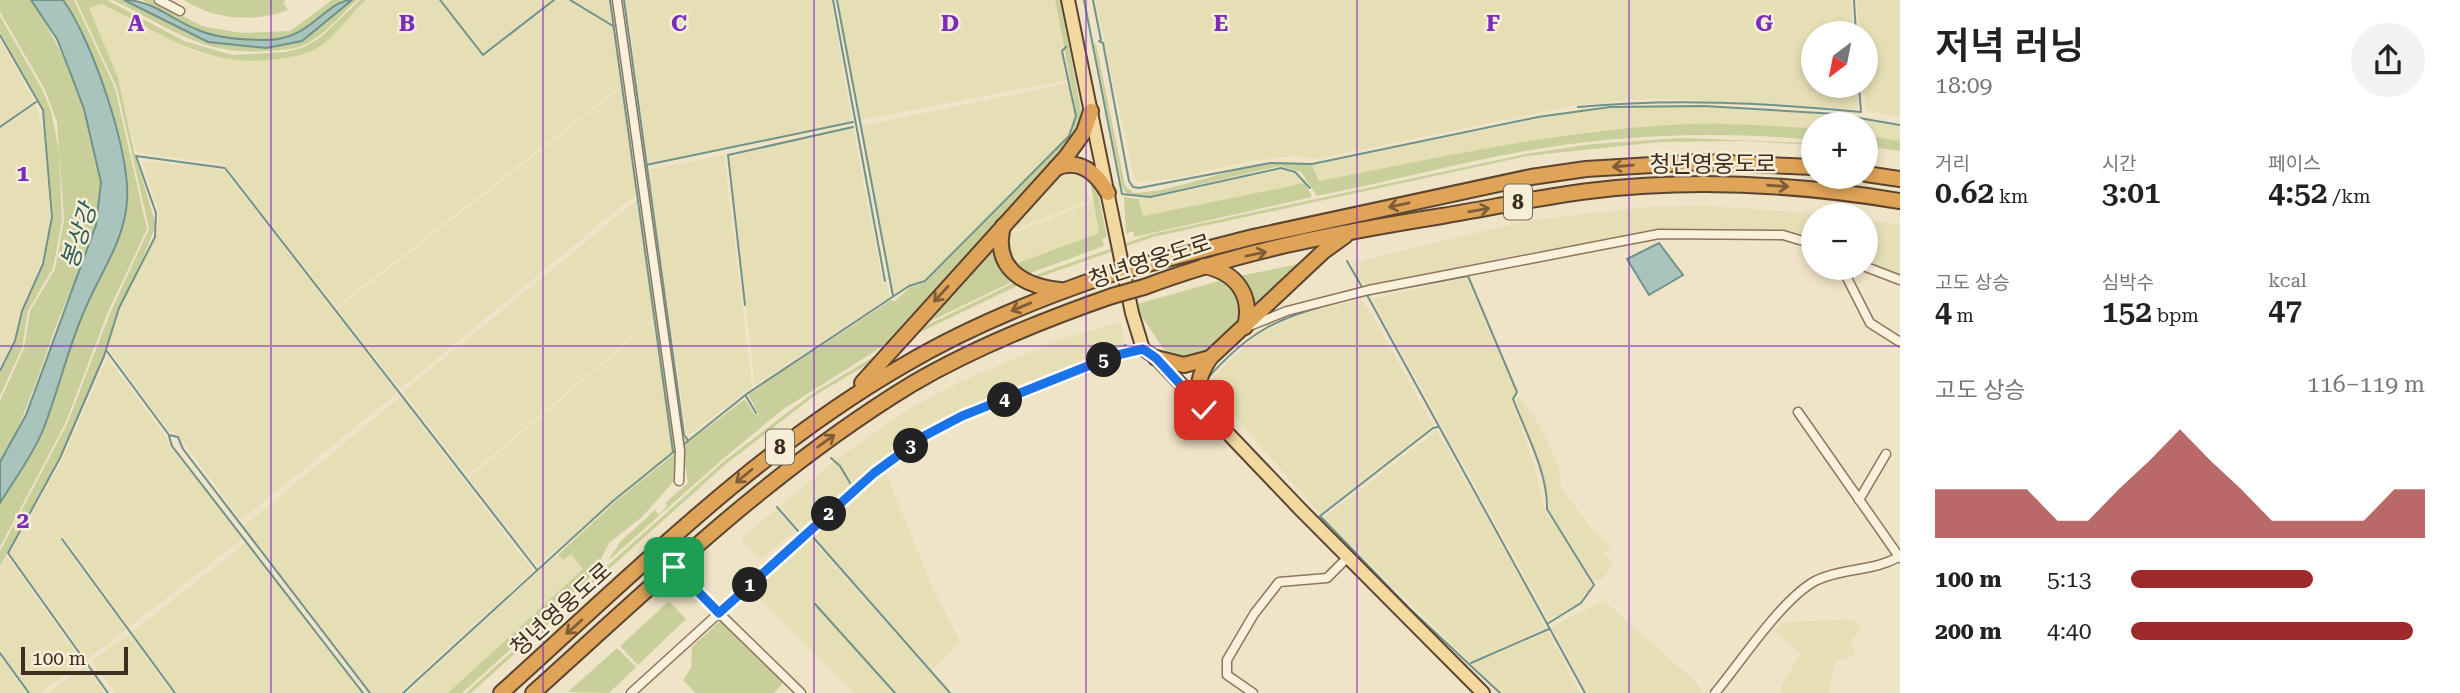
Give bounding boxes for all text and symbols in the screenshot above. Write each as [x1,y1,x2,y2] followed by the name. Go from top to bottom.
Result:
[128,10,145,37] text: A
[399,10,415,37] text: B
[671,10,687,37] text: C
[941,10,959,37] text: D
[1214,10,1228,37] text: E
[1486,10,1500,37] text: F
[1755,10,1773,37] text: G
[1801,21,1878,98] north arrow
[1801,21,1878,280] map controls
[2351,23,2425,97] button: share
[1935,24,2084,68] text: 저녁 러닝
[1935,72,1992,99] text: 18:09
[1801,112,1878,189] button: +
[1650,151,1776,178] street label: 청년영웅도로
[1935,152,1970,175] text: 거리
[2102,152,2137,175] text: 시간
[2268,152,2321,175] text: 페이스
[17,160,30,187] text: 1
[1612,160,1634,173] one-way arrow
[1935,175,1994,210] text: 0.62
[2102,175,2161,210] text: 3:01
[2268,175,2328,210] text: 4:52
[1766,180,1789,193] one-way arrow
[1504,184,1532,220] road number: 8
[1994,185,2028,208] text: km
[2328,185,2371,208] text: /km
[55,197,103,272] water label: 봉상강
[1388,199,1411,213] one-way arrow
[1467,202,1490,216] one-way arrow
[1801,203,1878,280] button: −
[1086,229,1215,294] street label: 청년영웅도로
[1244,246,1267,260] one-way arrow
[2268,269,2307,292] text: kcal
[1935,271,2010,294] text: 고도 상승
[2102,271,2154,294] text: 심박수
[933,285,950,302] one-way arrow
[2268,292,2302,327] text: 47
[1935,294,1952,329] text: 4
[2102,294,2152,329] text: 152
[1010,301,1032,314] one-way arrow
[1952,304,1974,327] text: m
[2152,304,2199,327] text: bpm
[1086,342,1122,378] pin: 5
[1098,348,1109,371] text: 5
[2307,371,2425,398] text: 116–119 m
[1935,377,2025,404] text: 고도 상승
[1174,380,1234,440] pin
[988,382,1023,418] pin: 4
[999,388,1010,411] text: 4
[1185,391,1223,429] icon: check
[894,428,928,464] pin: 3
[766,430,794,464] road number: 8
[816,434,835,448] one-way arrow
[905,434,916,457] text: 3
[735,468,753,484] one-way arrow
[812,496,846,532] pin: 2
[823,502,834,525] text: 2
[17,507,29,534] text: 2
[644,537,704,597] pin
[655,548,693,586] icon: arrive
[505,557,618,662] street label: 청년영웅도로
[1935,566,2002,593] text: 100 m
[2047,566,2092,593] text: 5:13
[732,568,768,602] pin: 1
[744,573,755,596] text: 1
[1935,618,2002,645] text: 200 m
[2047,618,2092,645] text: 4:40
[566,619,583,636] one-way arrow
[21,644,128,676] scale bar
[32,647,86,670] text: 100 m

